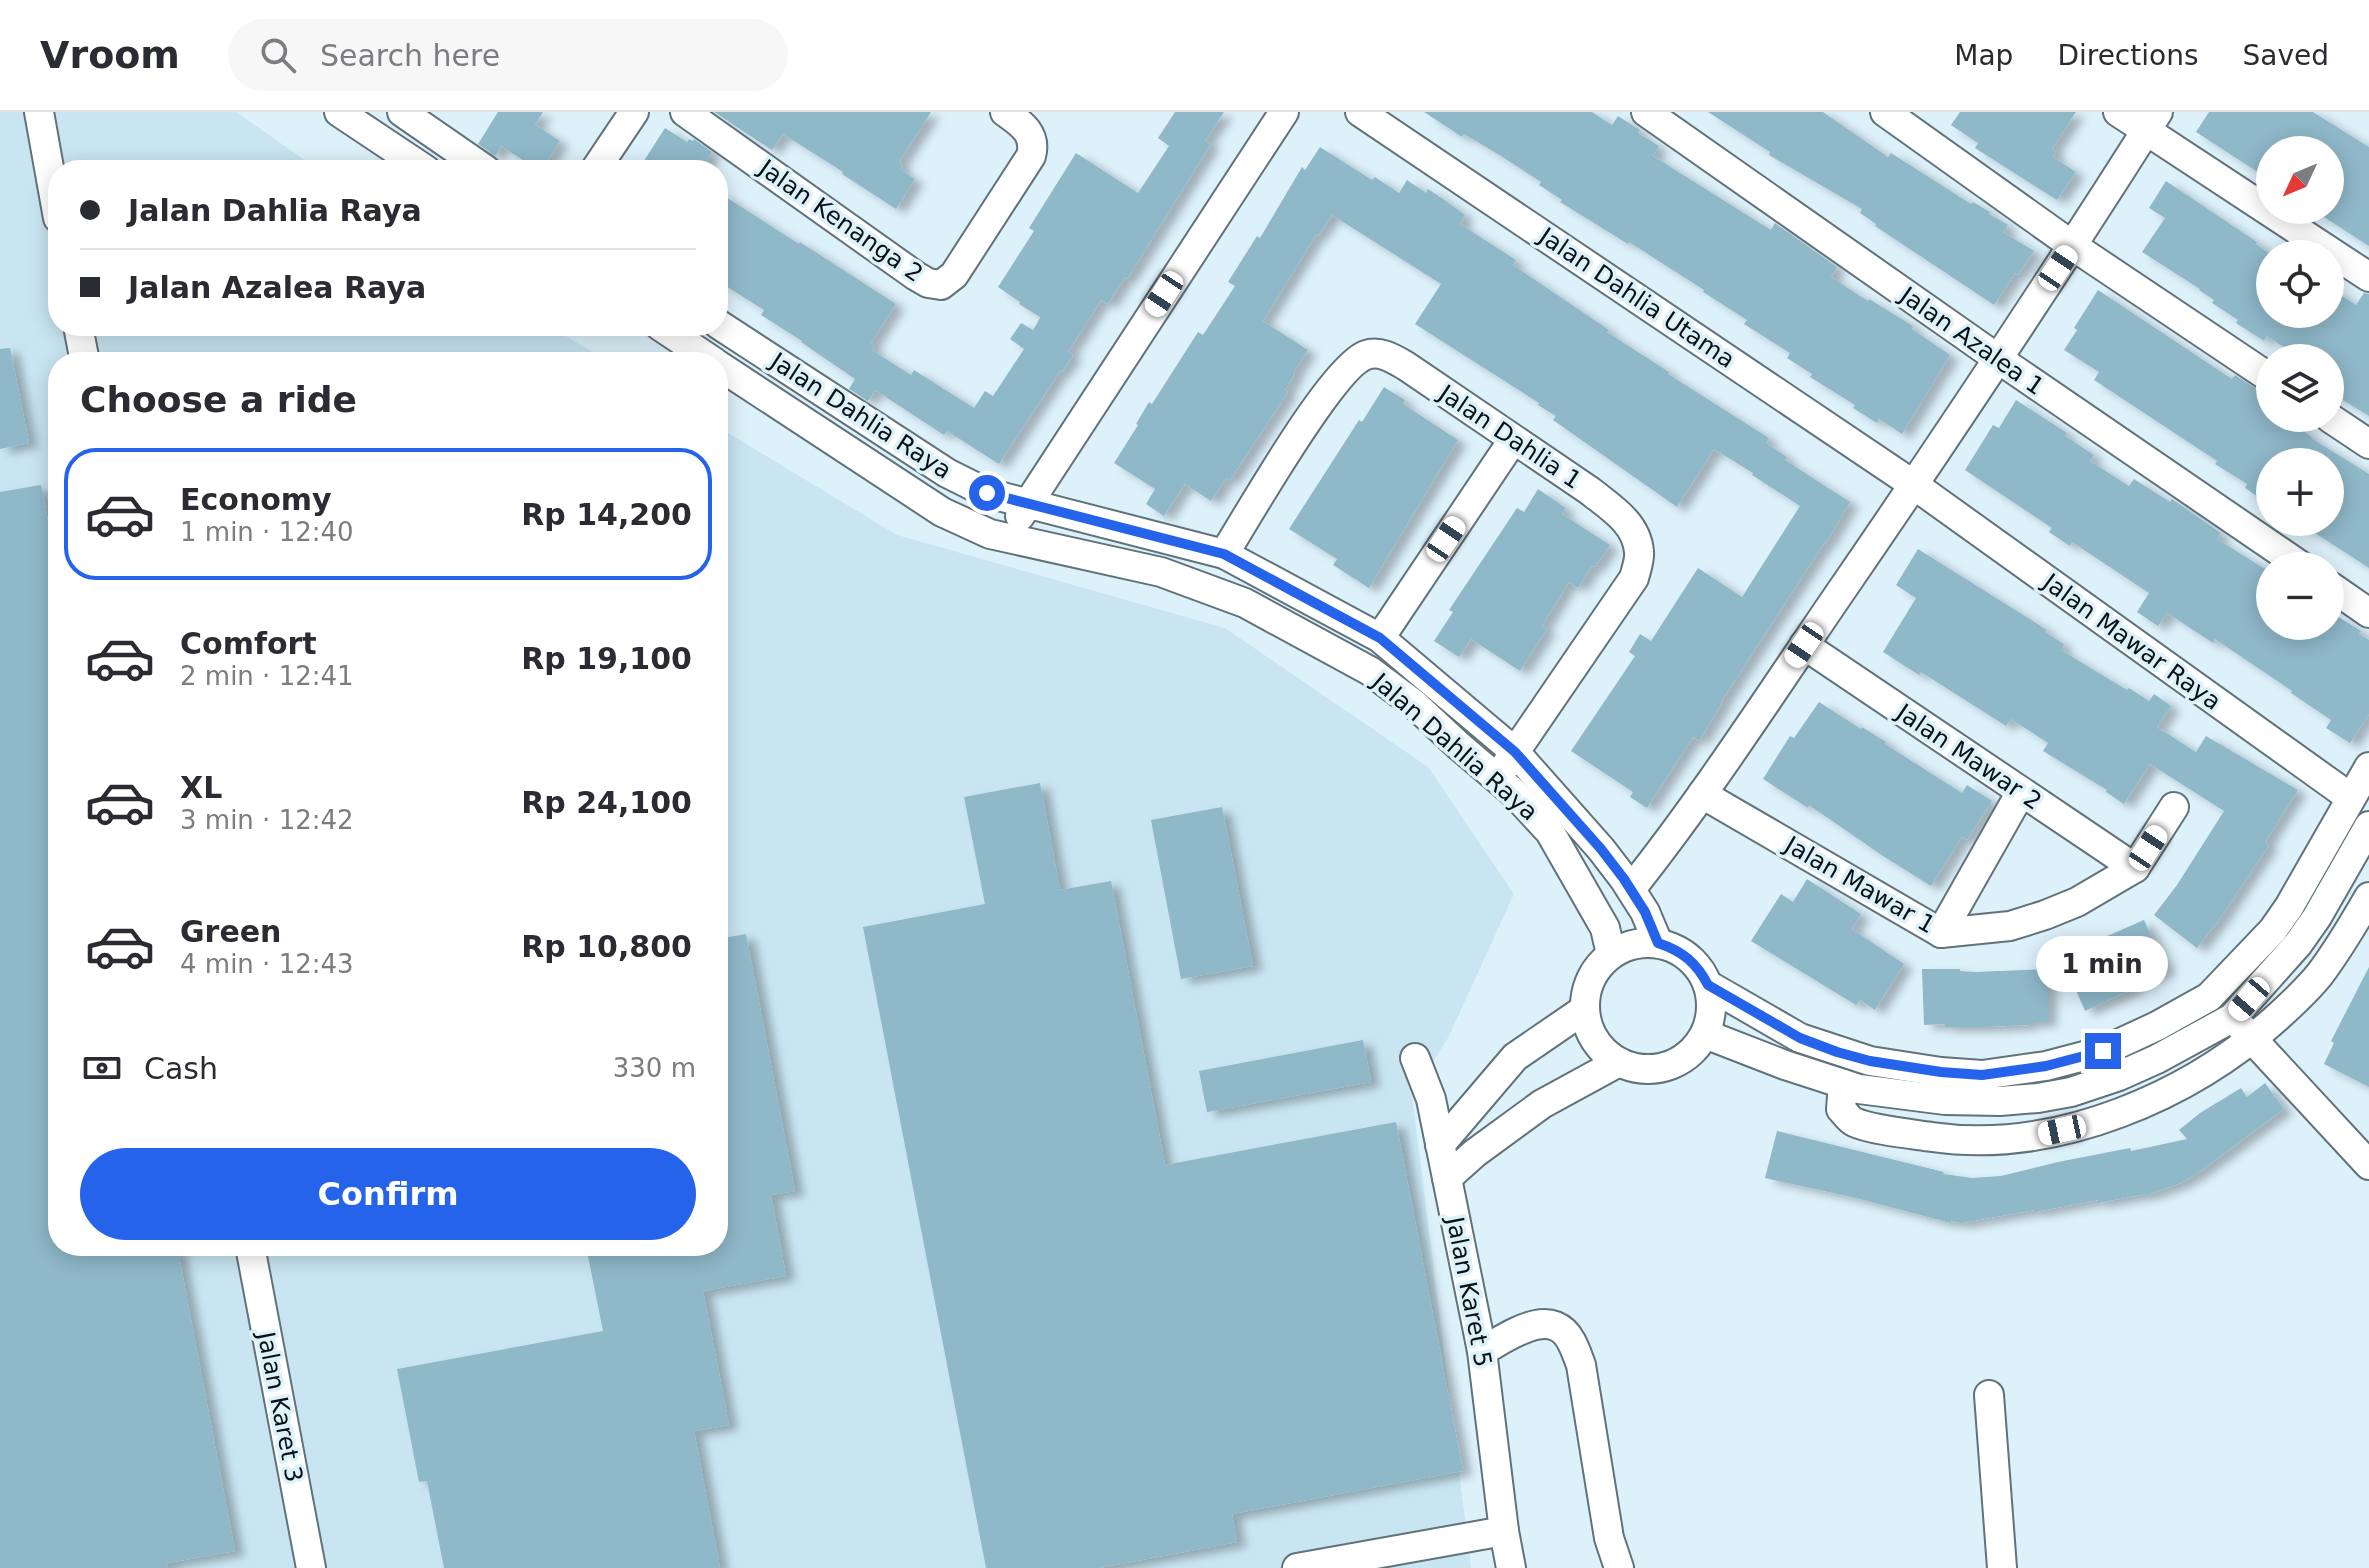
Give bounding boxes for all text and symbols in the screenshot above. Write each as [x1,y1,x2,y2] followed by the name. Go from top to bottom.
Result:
[228,19,788,91] search box
[40,33,180,77] text: Vroom
[256,33,300,77] icon: search
[320,38,500,73] text: Search here
[1954,39,2013,72] text: Map
[2057,39,2198,72] text: Directions
[2242,39,2329,72] text: Saved
[2256,136,2344,224] north arrow
[2256,136,2344,640] map controls
[752,153,928,288] street label: Jalan Kenanga 2
[128,193,422,228] text: Jalan Dahlia Raya
[1532,221,1740,374] street label: Jalan Dahlia Utama
[2256,240,2344,328] button: locate
[2035,241,2081,295] car
[1141,267,1187,321] car
[128,270,426,305] text: Jalan Azalea Raya
[1893,280,2049,401] street label: Jalan Azalea 1
[2256,344,2344,432] button: layers
[764,346,957,485] street label: Jalan Dahlia Raya
[1432,378,1586,495] street label: Jalan Dahlia 1
[80,379,357,420] text: Choose a ride
[2256,448,2344,536] button: +
[969,475,1005,511] route start
[84,478,156,550] icon: car
[180,482,332,517] text: Economy
[521,497,692,532] text: Rp 14,200
[1423,512,1469,566] car
[180,517,354,547] text: 1 min · 12:40
[2256,552,2344,640] button: −
[2036,567,2226,716] street label: Jalan Mawar Raya
[1781,618,1827,672] car
[84,622,156,694] icon: car
[180,626,317,661] text: Comfort
[521,641,692,676] text: Rp 19,100
[180,661,354,691] text: 2 min · 12:41
[1365,666,1543,826] street label: Jalan Dahlia Raya
[1890,697,2047,816] street label: Jalan Mawar 2
[84,766,156,838] icon: car
[180,770,222,805] text: XL
[521,785,692,820] text: Rp 24,100
[180,805,354,835] text: 3 min · 12:42
[2125,821,2171,875] car
[1778,830,1940,939] street label: Jalan Mawar 1
[84,910,156,982] icon: car
[180,914,281,949] text: Green
[521,929,692,964] text: Rp 10,800
[2037,935,2169,991] callout: 1 min
[180,949,354,979] text: 4 min · 12:43
[2061,949,2143,979] text: 1 min
[2224,973,2274,1025] car
[2085,1033,2121,1069] route end
[80,1046,124,1090] icon: cash
[144,1051,218,1086] text: Cash
[613,1053,696,1083] text: 330 m
[2036,1113,2088,1147] car
[80,1148,696,1240] button: Confirm
[1440,1213,1497,1369] street label: Jalan Karet 5
[251,1328,308,1484] street label: Jalan Karet 3

